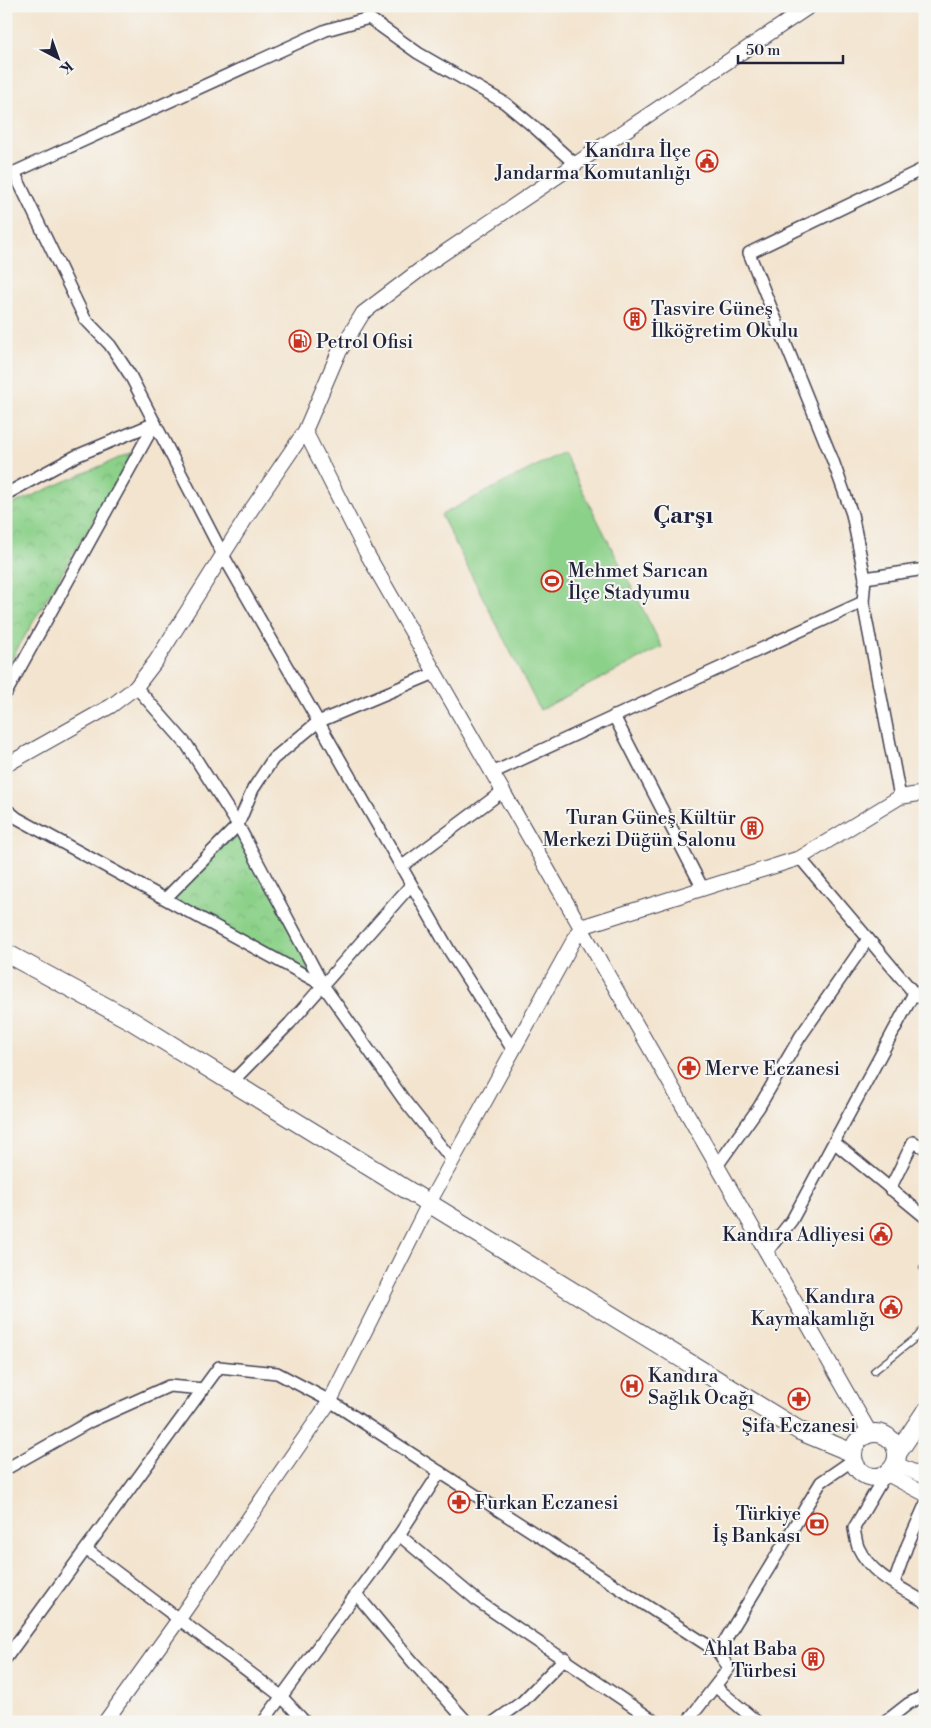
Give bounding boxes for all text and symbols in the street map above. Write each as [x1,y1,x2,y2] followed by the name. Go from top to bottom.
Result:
[32,32,82,82] north arrow
[738,32,844,64] scale bar
[746,41,780,60] text: 50 m
[55,57,76,78] text: K
[494,138,691,185] place label: Kandıra İlçe Jandarma Komutanlığı
[695,149,719,173] public building icon: Kandıra İlçe Jandarma Komutanlığı
[651,297,798,343] place label: Tasvire Güneş İlköğretim Okulu
[623,307,647,331] building icon: Tasvire Güneş İlköğretim Okulu
[288,329,312,353] fuel station icon: Petrol Ofisi
[316,330,413,354] place label: Petrol Ofisi
[653,501,713,531] district label: Çarşı
[568,559,708,605] place label: Mehmet Sarıcan İlçe Stadyumu
[540,569,564,593] sports icon: Mehmet Sarıcan İlçe Stadyumu
[542,806,736,852] place label: Turan Güneş Kültür Merkezi Düğün Salonu
[740,816,764,840] building icon: Turan Güneş Kültür Merkezi Düğün Salonu
[677,1056,701,1080] pharmacy icon: Merve Eczanesi
[705,1057,840,1081] place label: Merve Eczanesi
[869,1222,893,1246] public building icon: Kandıra Adliyesi
[722,1223,865,1247] place label: Kandıra Adliyesi
[751,1285,875,1331] place label: Kandıra Kaymakamlığı
[879,1295,903,1319] public building icon: Kandıra Kaymakamlığı
[648,1364,754,1410] place label: Kandıra Sağlık Ocağı
[620,1374,644,1398] hospital icon: Kandıra Sağlık Ocağı
[787,1387,811,1411] pharmacy icon: Şifa Eczanesi
[742,1414,856,1438] place label: Şifa Eczanesi
[447,1490,471,1514] pharmacy icon: Furkan Eczanesi
[475,1491,619,1515] place label: Furkan Eczanesi
[713,1502,801,1548] place label: Türkiye İş Bankası
[805,1512,829,1536] bank icon: Türkiye İş Bankası
[702,1637,797,1683] place label: Ahlat Baba Türbesi
[801,1647,825,1671] building icon: Ahlat Baba Türbesi

